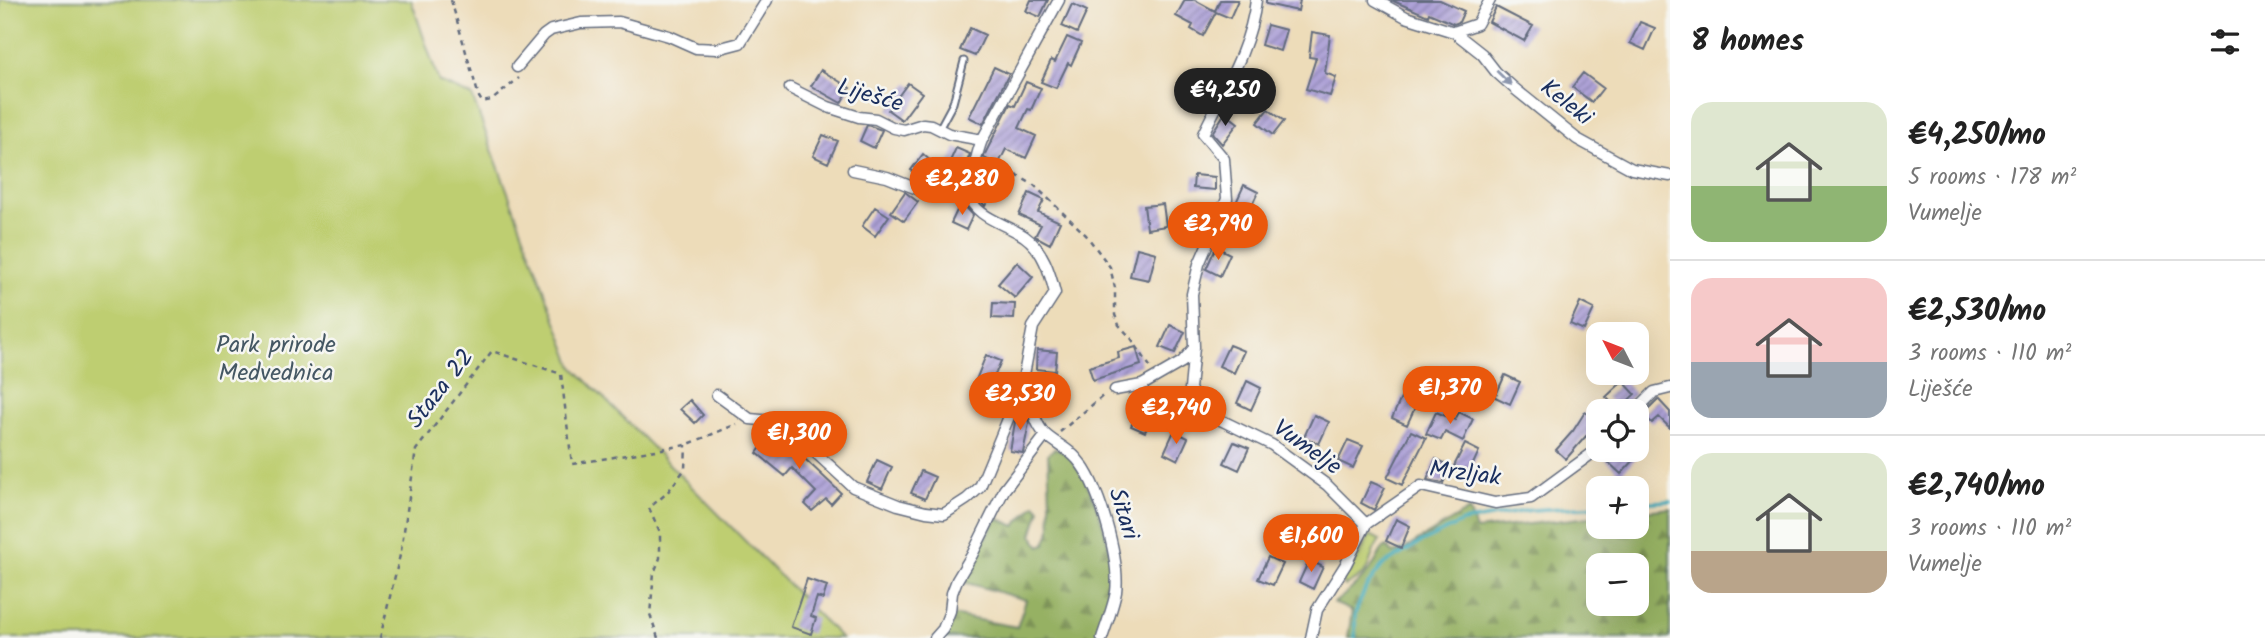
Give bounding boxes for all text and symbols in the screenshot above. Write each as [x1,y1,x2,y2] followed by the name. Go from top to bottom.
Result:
[1691,18,1804,66] text: 8 homes
[2206,23,2244,61] icon: filters
[832,68,908,124] street label: Liješće
[1168,68,1282,128] pin: €4,250
[1495,70,1512,86] one-way arrow
[1531,70,1602,137] street label: Keleki
[1190,73,1260,109] text: €4,250
[1908,112,2046,160] text: €4,250/mo
[1747,130,1831,214] icon: home
[905,158,1019,217] pin: €2,280
[1908,160,2076,196] text: 5 rooms · 178 m²
[926,162,998,198] text: €2,280
[1908,196,1982,232] text: Vumelje
[1161,202,1275,262] pin: €2,790
[1184,207,1252,243] text: €2,790
[1908,288,2046,336] text: €2,530/mo
[1747,306,1831,390] icon: home
[1586,322,1648,385] north arrow
[1586,322,1649,616] map controls
[216,326,336,393] park label: Park prirode Medvednica
[1908,336,2071,372] text: 3 rooms · 110 m²
[397,340,485,438] street label: Staza 22
[1393,366,1507,426] pin: €1,370
[1419,371,1481,407] text: €1,370
[963,372,1077,432] pin: €2,530
[1908,372,1973,408] text: Liješće
[985,377,1055,413] text: €2,530
[1119,386,1233,446] pin: €2,740
[1141,391,1211,427] text: €2,740
[1586,399,1649,462] button: locate
[1264,410,1350,486] street label: Vumelje
[742,412,856,471] pin: €1,300
[767,416,831,452] text: €1,300
[1427,450,1504,498] street label: Mrzljak
[1908,463,2045,511] text: €2,740/mo
[1586,476,1649,539] button: +
[1747,481,1831,565] icon: home
[1097,483,1150,546] street label: Sitari
[1908,511,2071,547] text: 3 rooms · 110 m²
[1254,514,1368,574] pin: €1,600
[1279,519,1343,555] text: €1,600
[1908,547,1982,583] text: Vumelje
[1586,553,1649,616] button: −

